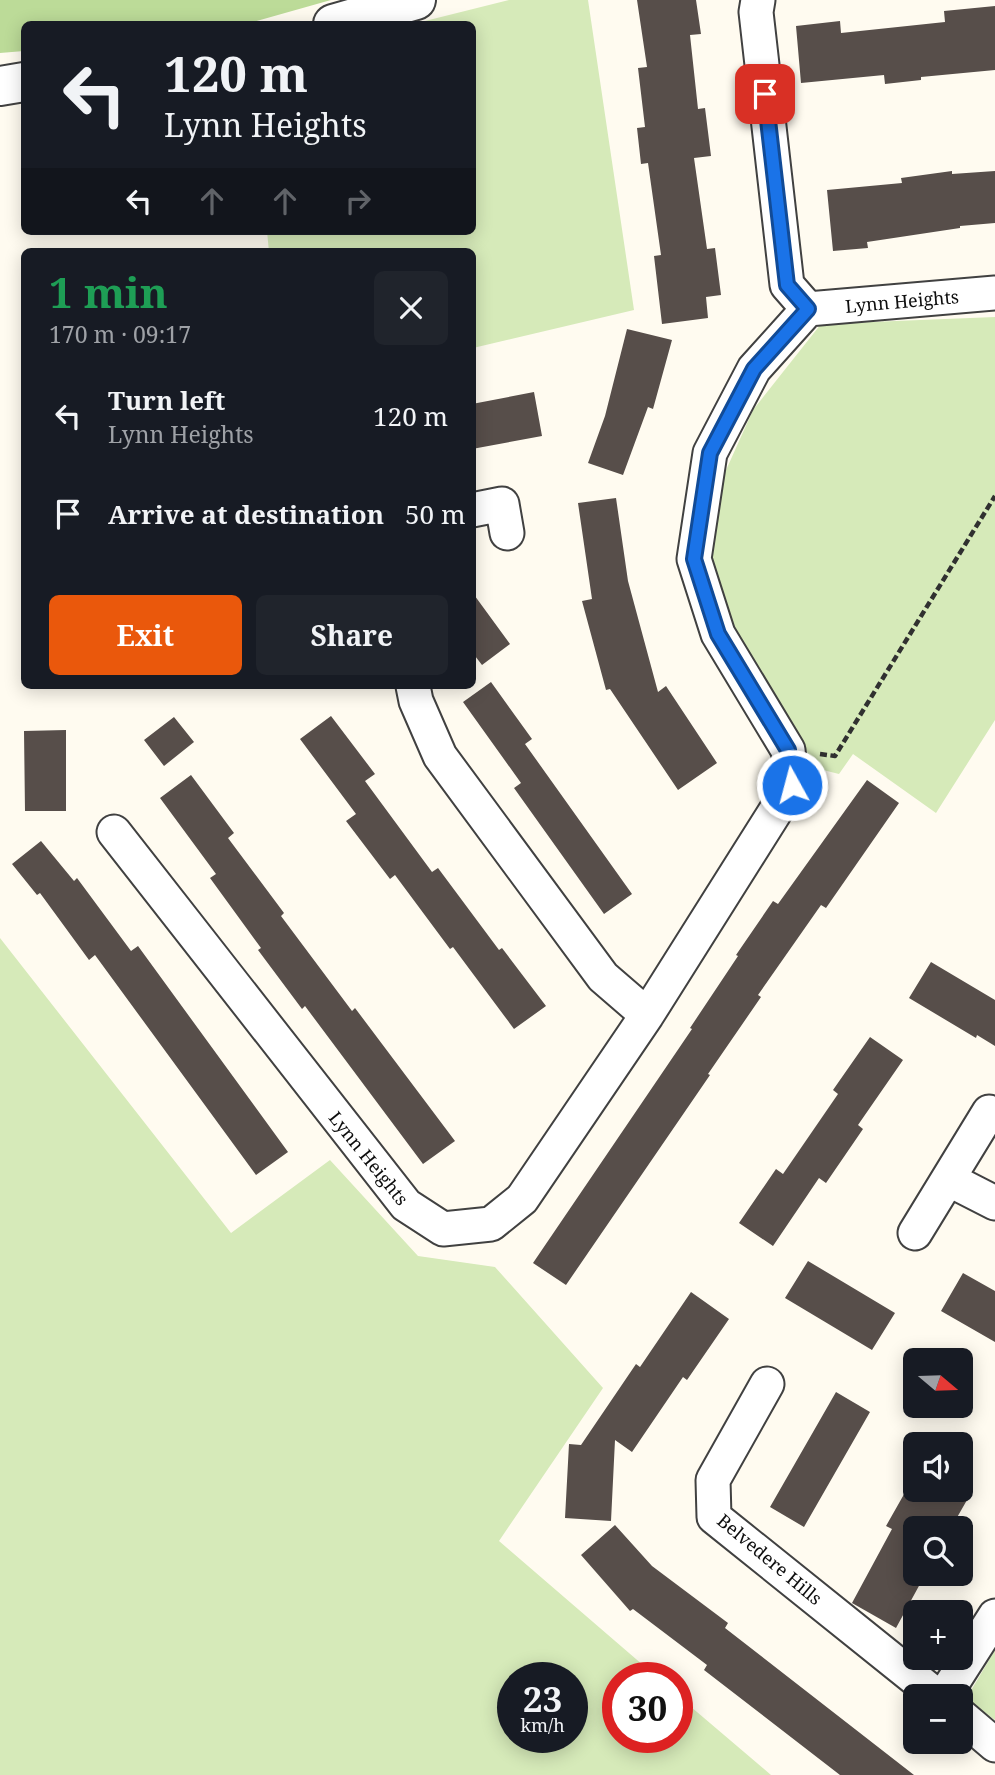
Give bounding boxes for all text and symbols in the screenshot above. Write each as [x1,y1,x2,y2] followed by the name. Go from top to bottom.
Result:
[164,40,308,106] text: 120 m
[49,49,140,140] icon: left
[735,64,795,124] pin
[746,75,784,113] icon: arrive
[164,103,367,146] text: Lynn Heights
[120,182,158,220] icon: left
[193,182,231,220] icon: ahead
[266,182,304,220] icon: ahead
[339,182,377,220] icon: right
[49,263,168,320] text: 1 min
[374,271,448,345] button: close
[844,284,960,318] street label: Lynn Heights
[49,318,191,350] text: 170 m · 09:17
[108,382,225,418] text: Turn left
[49,397,87,435] icon: left
[373,398,448,434] text: 120 m
[108,418,254,450] text: Lynn Heights
[49,495,87,533] icon: arrive
[108,496,384,532] text: Arrive at destination
[405,496,465,532] text: 50 m
[49,595,242,675] button: Exit
[256,595,448,675] button: Share
[755,748,829,822] position arrow
[324,1106,414,1210] street label: Lynn Heights
[903,1348,973,1418] north arrow
[903,1348,973,1754] map controls
[903,1432,973,1502] button: sound
[713,1508,827,1610] street label: Belvedere Hills
[903,1516,973,1586] button: search
[903,1600,973,1670] button: +
[602,1662,693,1753] speed limit sign: 30
[523,1675,562,1722] text: 23
[903,1684,973,1754] button: −
[520,1713,565,1737] text: km/h

